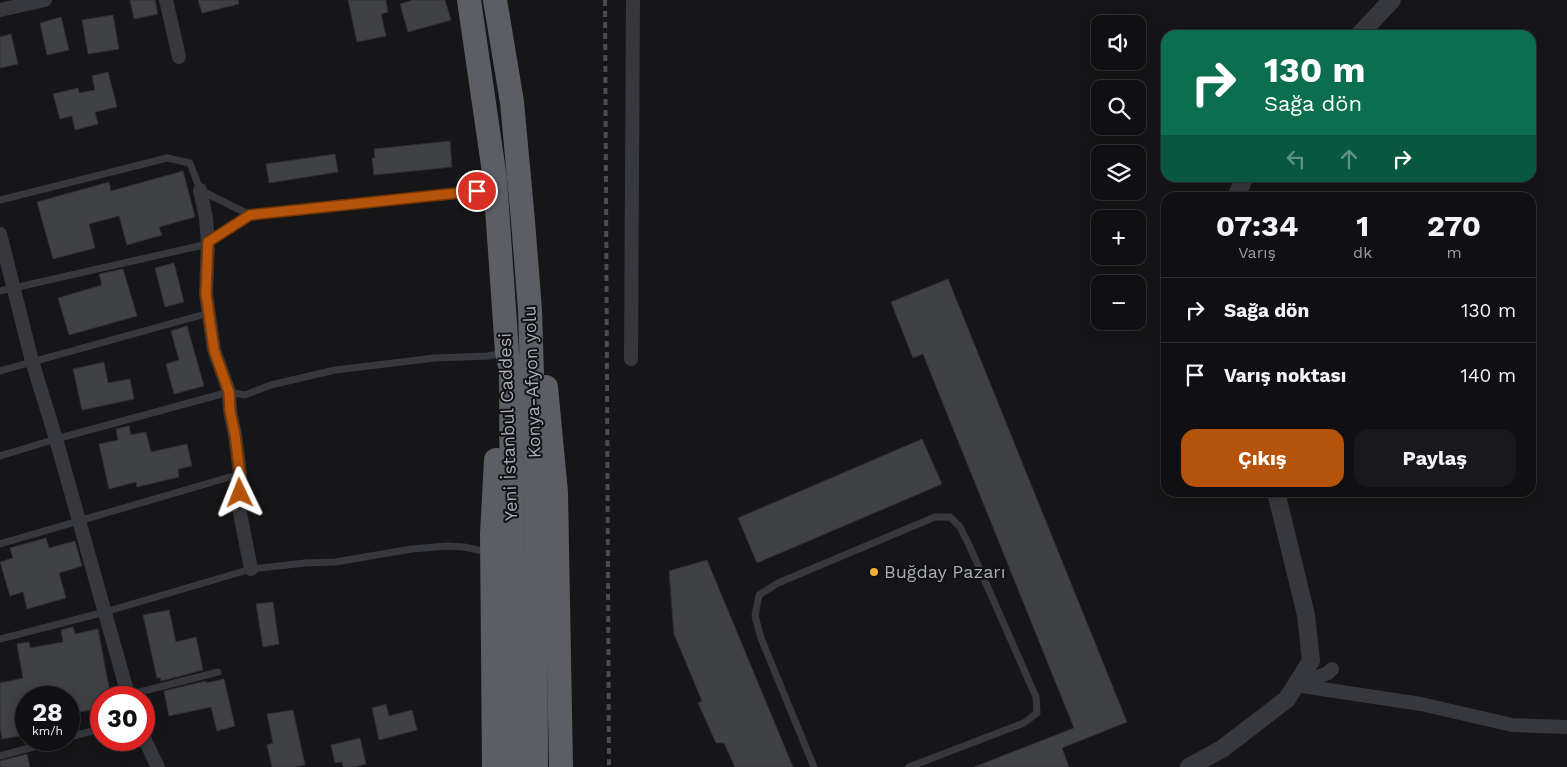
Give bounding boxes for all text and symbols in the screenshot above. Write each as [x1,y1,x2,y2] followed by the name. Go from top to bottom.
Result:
[1091,15,1146,330] map controls
[1091,15,1146,70] button: sound
[1264,49,1365,91] text: 130 m
[1181,50,1246,115] icon: right
[1091,80,1146,135] button: search
[1264,91,1362,116] text: Sağa dön
[1091,145,1146,200] button: layers
[1282,145,1310,173] icon: left
[1335,145,1363,173] icon: ahead
[1388,145,1416,173] icon: right
[456,170,498,212] pin
[463,177,491,205] icon: arrive
[1216,208,1298,243] text: 07:34
[1356,208,1369,243] text: 1
[1427,208,1481,243] text: 270
[1091,210,1146,265] button: +
[1238,243,1276,262] text: Varış
[1353,243,1372,262] text: dk
[1446,243,1462,262] text: m
[1091,275,1146,330] button: −
[1181,296,1209,324] icon: right
[1224,299,1309,322] text: Sağa dön
[1461,299,1516,322] text: 130 m
[518,305,545,459] street label: Konya-Afyon yolu
[494,333,521,521] street label: Yeni İstanbul Caddesi
[1181,361,1209,389] icon: arrive
[1224,364,1346,387] text: Varış noktası
[1461,364,1516,387] text: 140 m
[1181,429,1344,487] button: Çıkış
[1354,429,1516,487] button: Paylaş
[213,466,265,518] position arrow
[884,561,1005,582] place label: Buğday Pazarı
[868,566,880,578] marker: Buğday Pazarı
[90,686,155,751] speed limit sign: 30
[32,698,63,727] text: 28
[32,724,63,738] text: km/h

